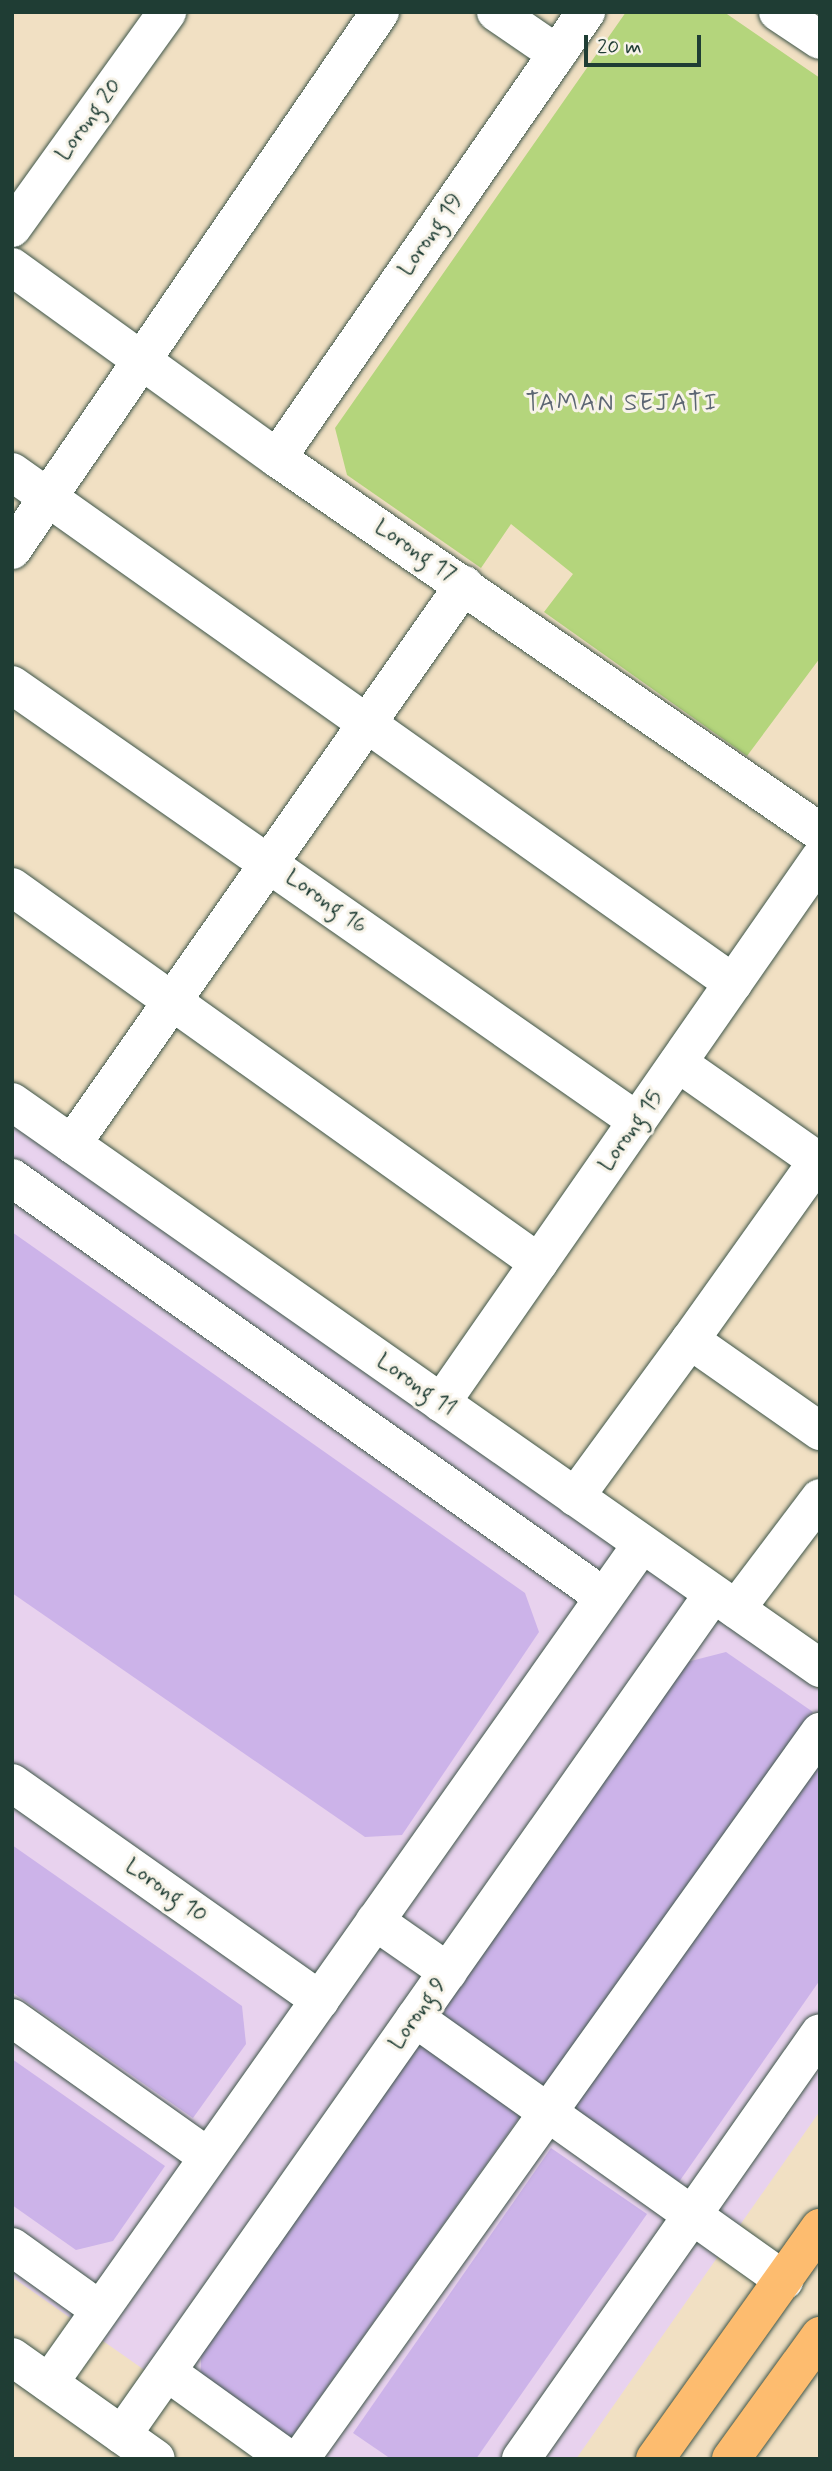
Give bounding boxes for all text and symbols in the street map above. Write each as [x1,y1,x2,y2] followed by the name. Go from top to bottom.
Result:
[587,21,704,65] scale bar
[597,33,642,61] text: 20 m
[50,73,128,167] street label: Lorong 20
[392,188,470,282] street label: Lorong 19
[530,390,714,418] district label: TAMAN SEJATI
[369,514,461,588] street label: Lorong 17
[280,864,372,940] street label: Lorong 16
[593,1085,669,1177] street label: Lorong 15
[371,1348,461,1422] street label: Lorong 11
[119,1853,213,1929] street label: Lorong 10
[383,1972,453,2056] street label: Lorong 9

